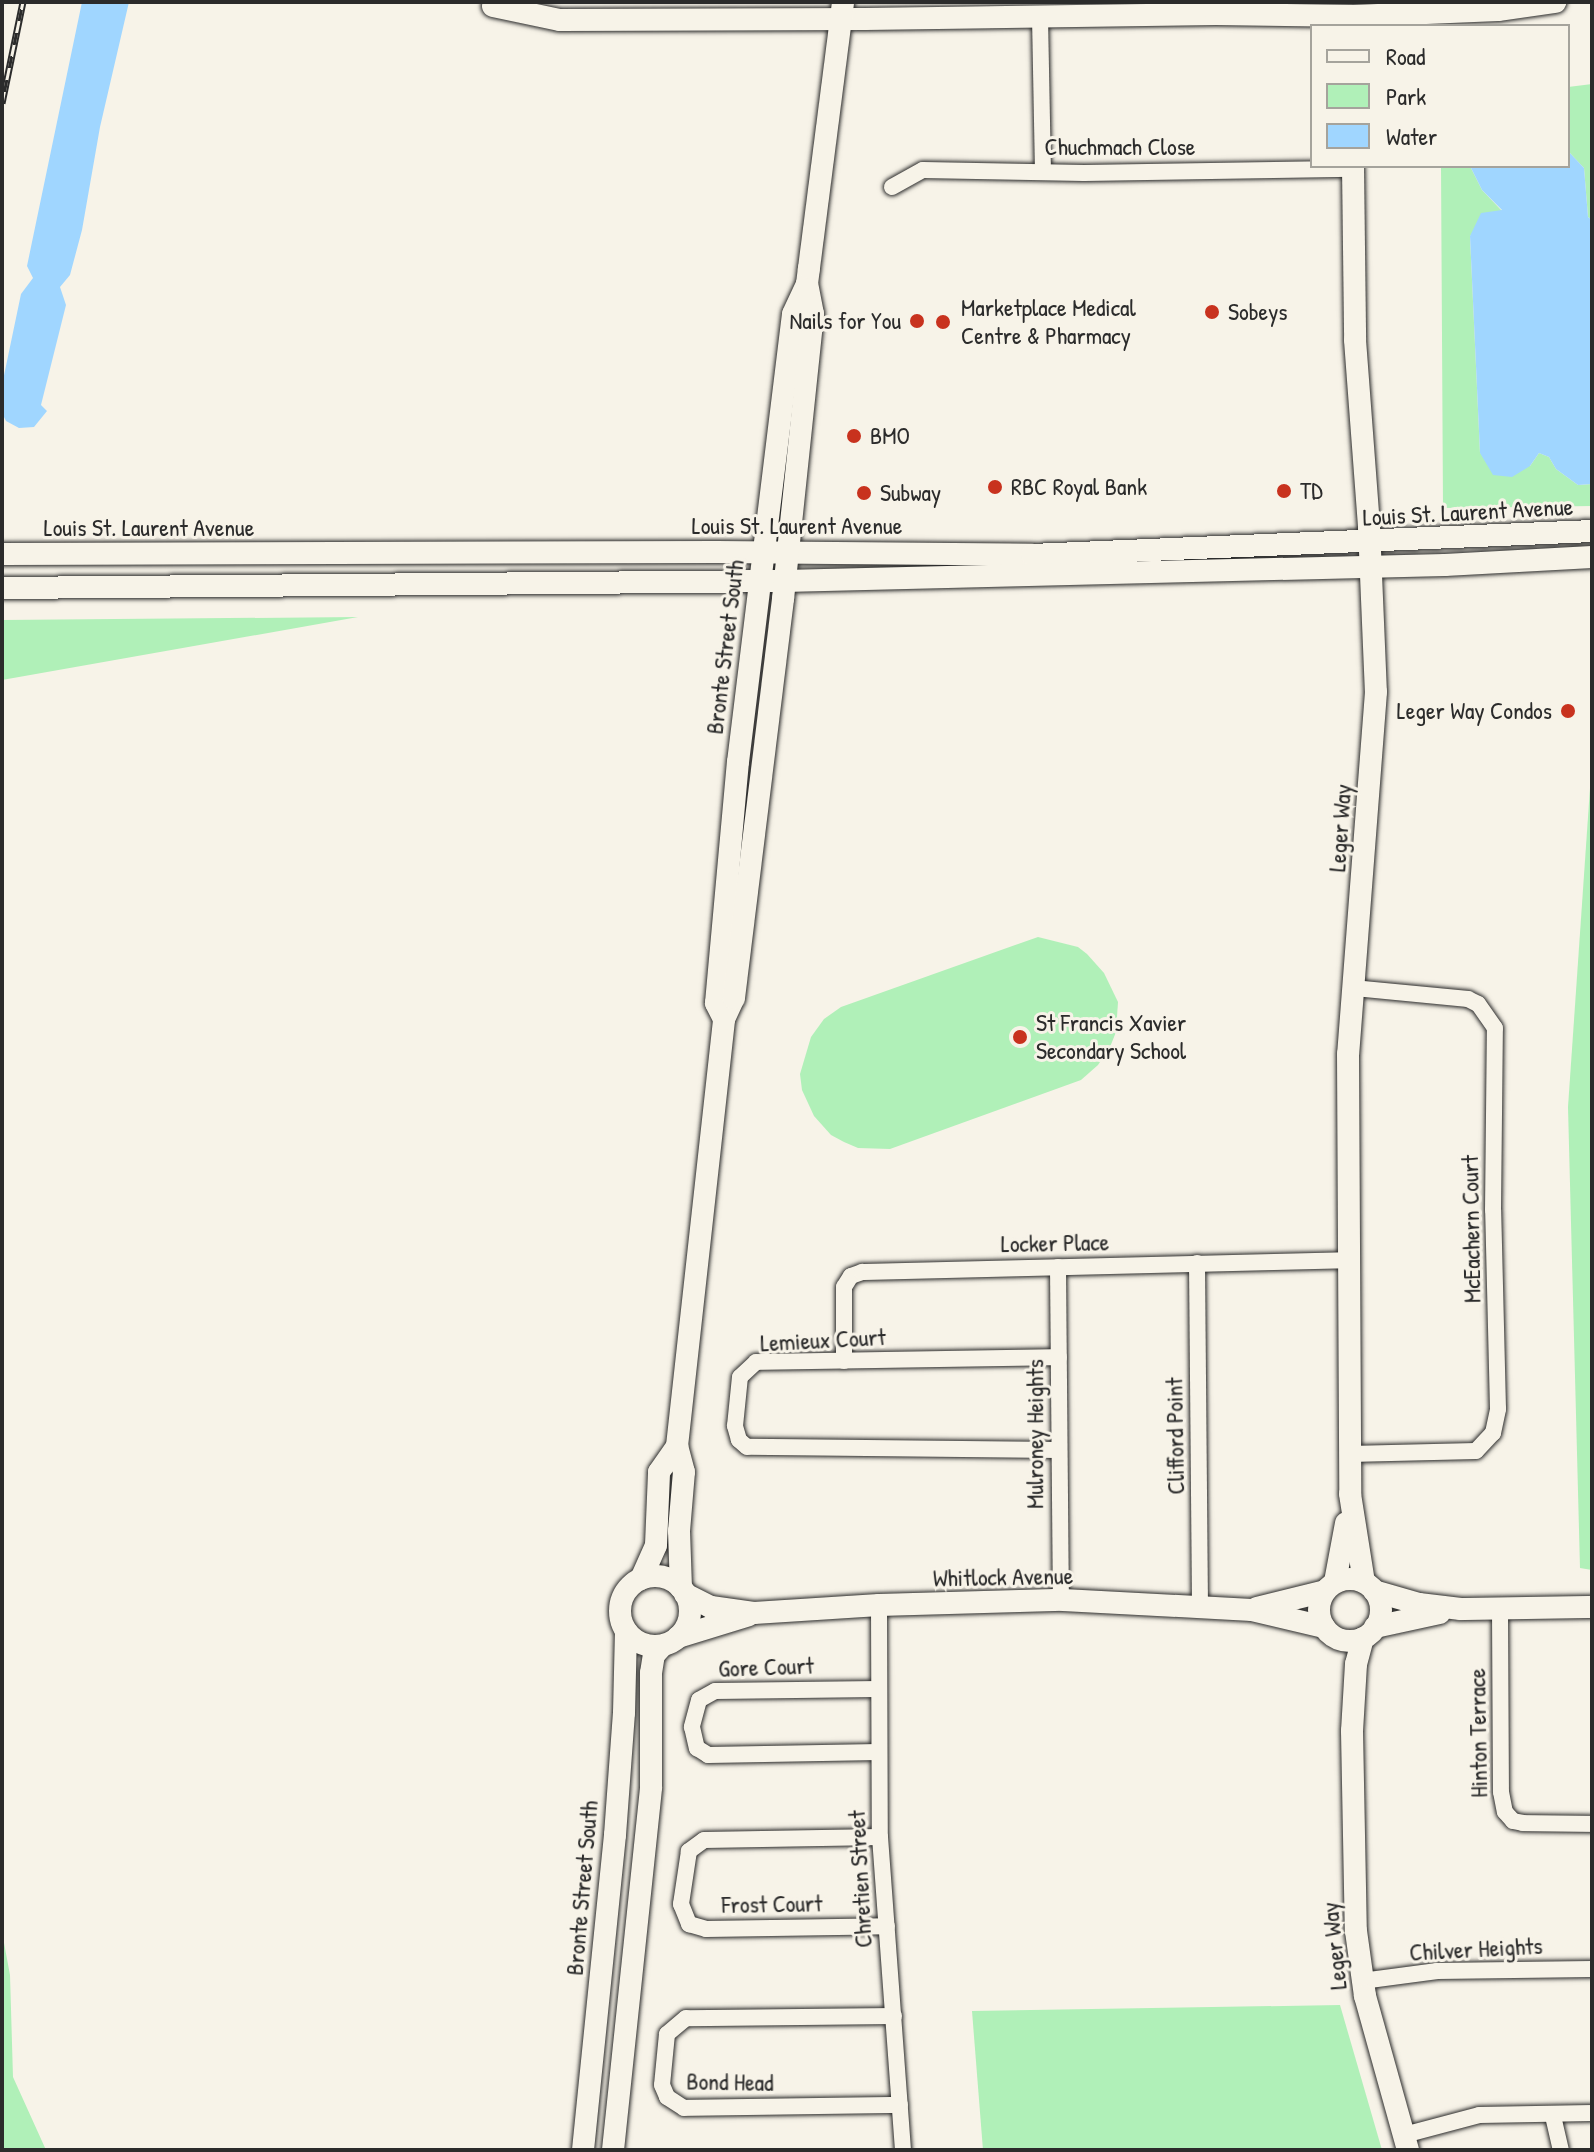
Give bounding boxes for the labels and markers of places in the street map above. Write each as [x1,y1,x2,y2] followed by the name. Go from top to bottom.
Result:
[961,294,1136,350] place label: Marketplace Medical Centre & Pharmacy
[1228,298,1288,326] place label: Sobeys
[1203,303,1221,321] marker: Sobeys
[789,307,901,335] place label: Nails for You
[932,311,954,333] marker: Marketplace Medical Centre & Pharmacy
[908,312,926,330] marker: Nails for You
[870,422,910,450] place label: BMO
[845,427,863,445] marker: BMO
[1011,473,1147,501] place label: RBC Royal Bank
[1300,477,1323,505] place label: TD
[986,478,1004,496] marker: RBC Royal Bank
[880,479,941,507] place label: Subway
[1275,482,1293,500] marker: TD
[855,484,873,502] marker: Subway
[1397,697,1552,725] place label: Leger Way Condos
[1559,702,1577,720] marker: Leger Way Condos
[1036,1009,1186,1065] place label: St Francis Xavier Secondary School
[1011,1028,1029,1046] marker: St Francis Xavier Secondary School

